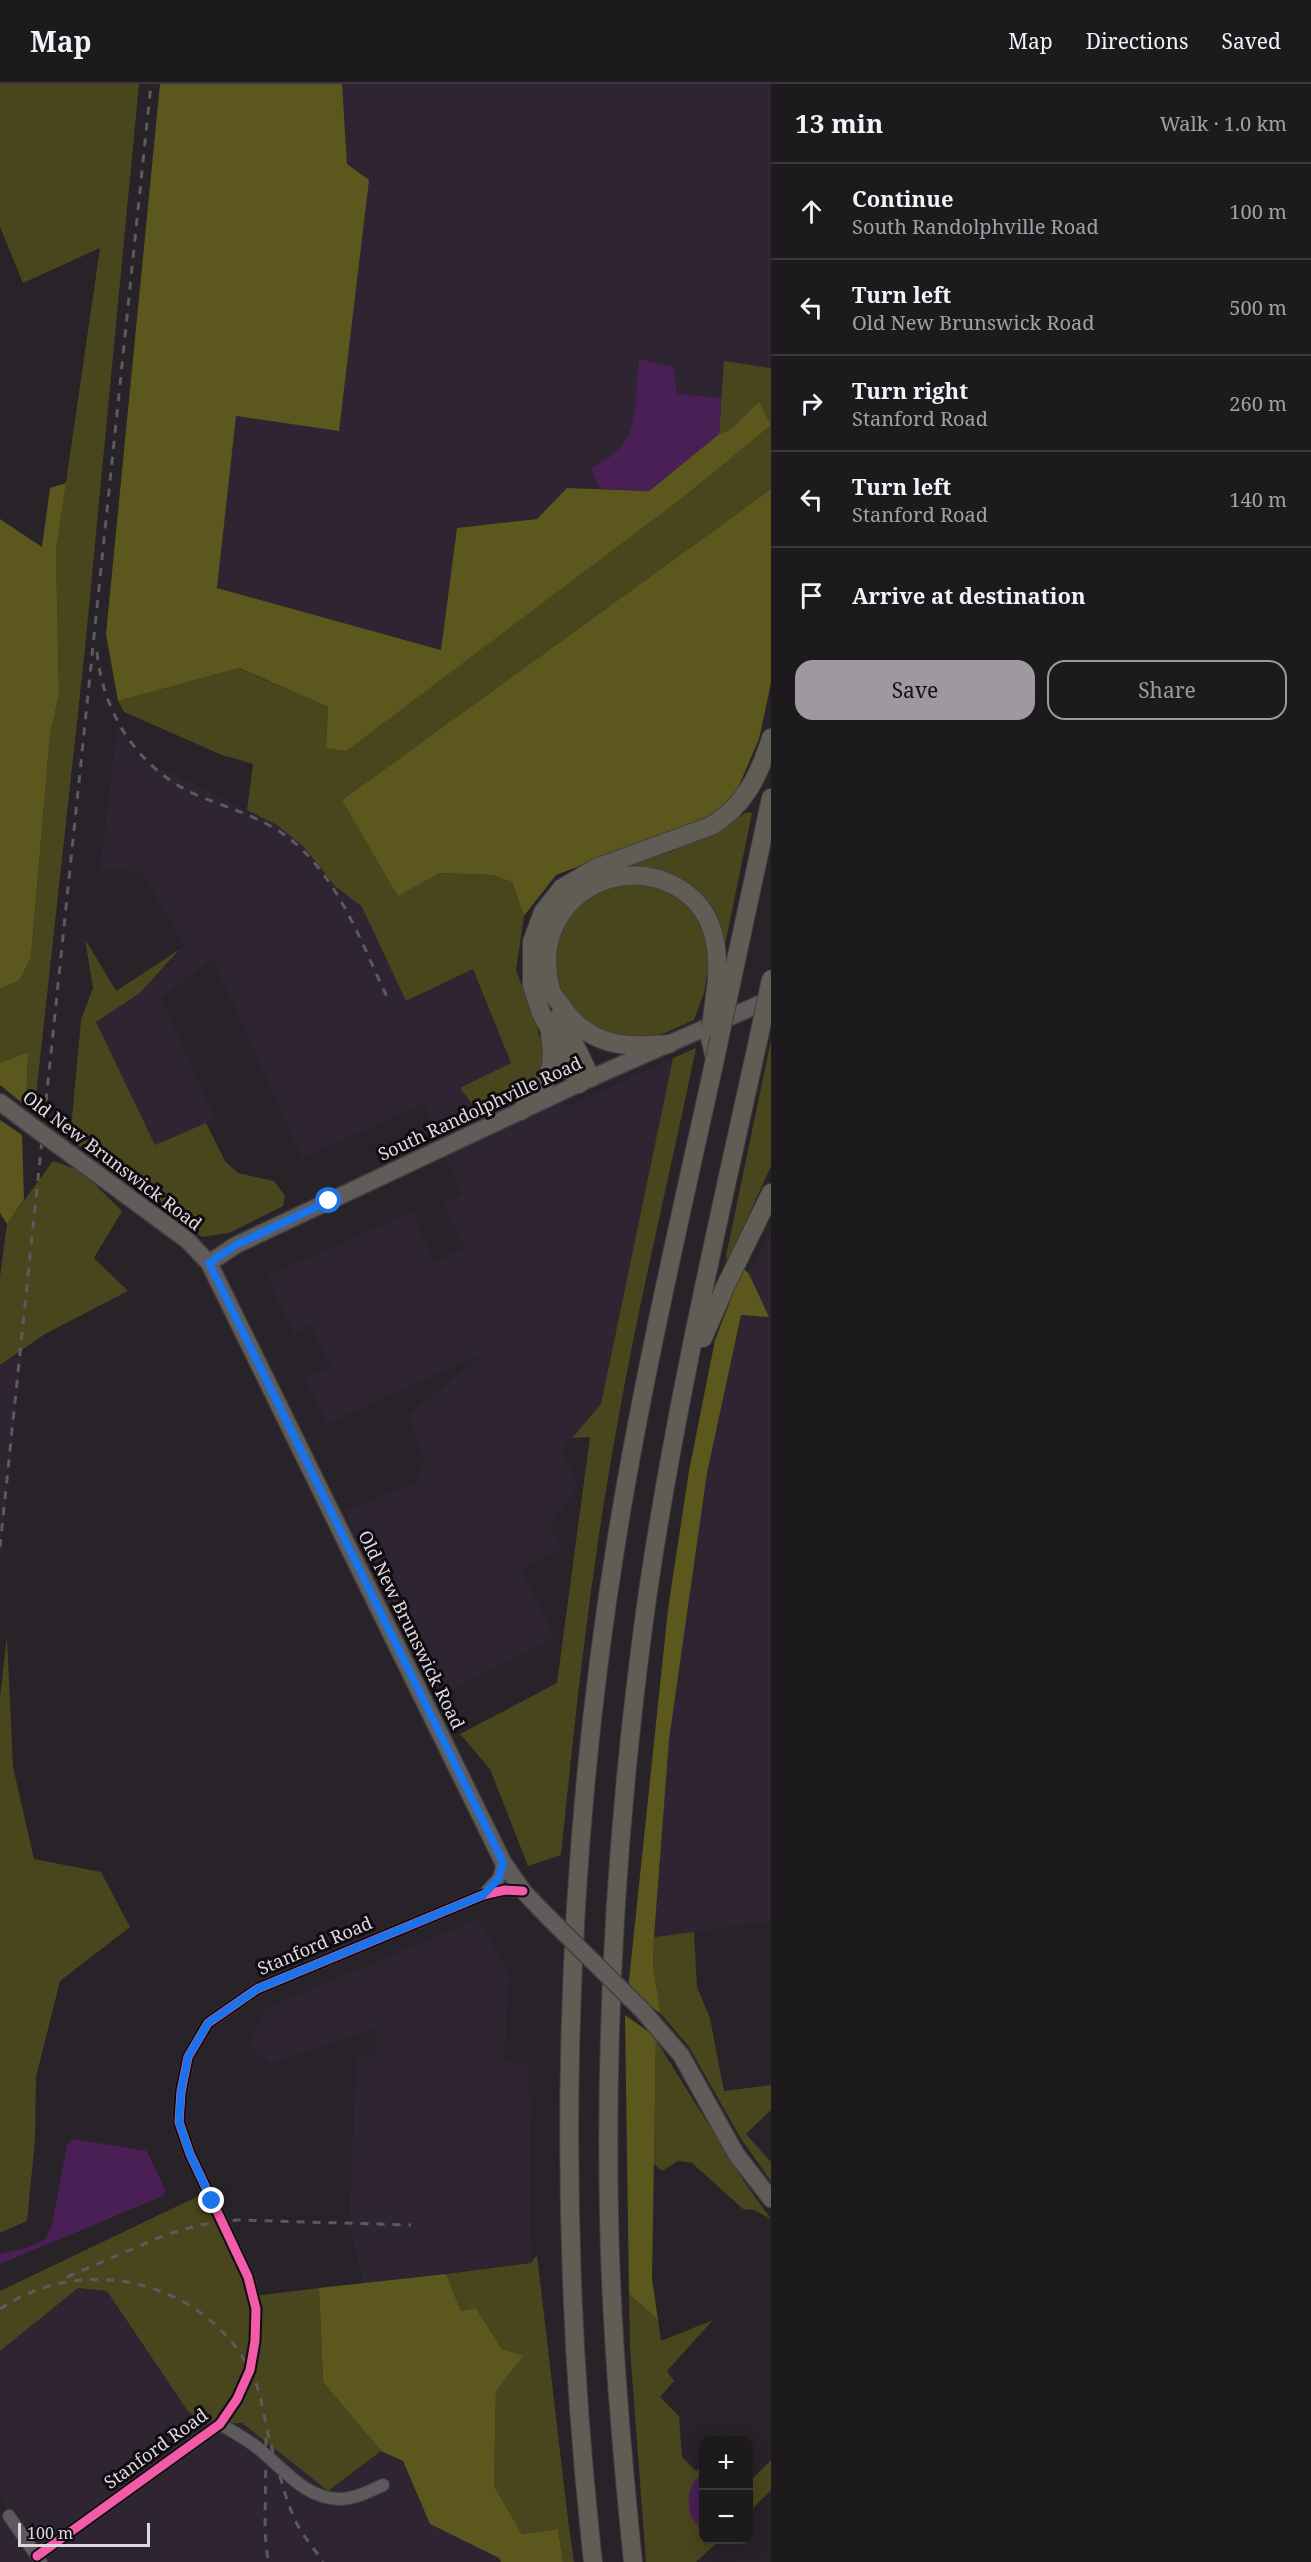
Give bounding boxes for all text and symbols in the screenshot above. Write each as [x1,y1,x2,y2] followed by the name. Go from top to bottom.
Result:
[30,22,92,60] text: Map
[1008,27,1053,55] text: Map
[1086,27,1188,55] text: Directions
[1221,27,1281,55] text: Saved
[795,105,883,141] text: 13 min
[1160,110,1287,137] text: Walk · 1.0 km
[852,183,954,213] text: Continue
[795,195,828,228] icon: ahead
[1229,198,1287,225] text: 100 m
[852,213,1099,240] text: South Randolphville Road
[852,279,951,309] text: Turn left
[795,291,828,324] icon: left
[1229,294,1287,321] text: 500 m
[852,309,1095,336] text: Old New Brunswick Road
[852,375,968,405] text: Turn right
[795,387,828,420] icon: right
[1229,390,1287,417] text: 260 m
[852,405,988,432] text: Stanford Road
[852,471,951,501] text: Turn left
[795,483,828,516] icon: left
[1229,486,1287,513] text: 140 m
[852,501,988,528] text: Stanford Road
[795,579,828,612] icon: arrive
[852,580,1086,610] text: Arrive at destination
[795,660,1035,720] button: Save
[1047,660,1287,720] button: Share
[374,1050,585,1166] street label: South Randolphville Road
[18,1085,207,1235] street label: Old New Brunswick Road
[315,1187,341,1213] route start
[353,1526,471,1733] street label: Old New Brunswick Road
[254,1910,376,1980] street label: Stanford Road
[198,2187,224,2213] route end
[99,2402,212,2494] street label: Stanford Road
[699,2436,753,2544] map controls
[699,2436,753,2490] button: +
[699,2490,753,2544] button: −
[18,2520,150,2548] scale bar
[27,2522,73,2544] text: 100 m

